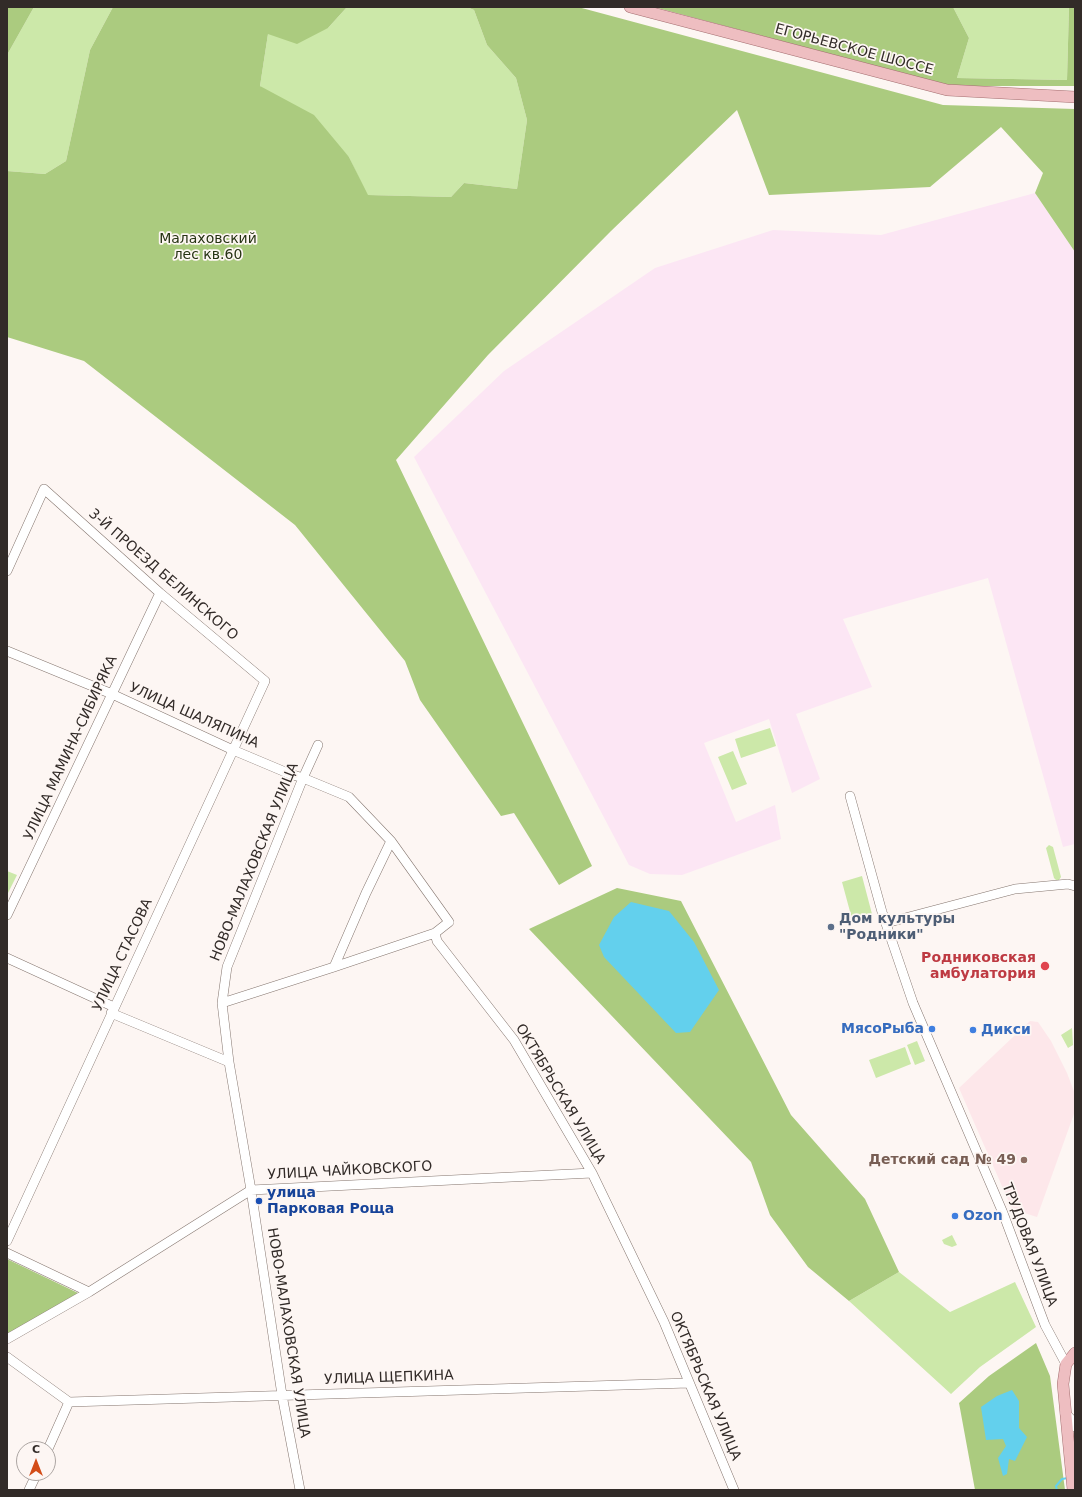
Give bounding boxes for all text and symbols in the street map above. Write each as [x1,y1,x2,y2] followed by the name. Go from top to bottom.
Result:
[773,21,935,79] street label: ЕГОРЬЕВСКОЕ ШОССЕ
[159,231,257,264] park label: Малаховский лес кв.60
[85,506,241,644] street label: 3-Й ПРОЕЗД БЕЛИНСКОГО
[21,653,121,843] street label: УЛИЦА МАМИНА-СИБИРЯКА
[126,680,262,752] street label: УЛИЦА ШАЛЯПИНА
[207,760,303,964] street label: НОВО-МАЛАХОВСКАЯ УЛИЦА
[90,896,156,1014] street label: УЛИЦА СТАСОВА
[839,911,955,944] place label: Дом культуры "Родники"
[826,922,836,932] marker: Дом культуры "Родники"
[921,950,1036,982] place label: Родниковская амбулатория
[1039,960,1051,972] marker: Родниковская амбулатория
[512,1021,608,1167] street label: ОКТЯБРЬСКАЯ УЛИЦА
[841,1021,924,1037] place label: МясоРыба
[981,1022,1031,1038] place label: Дикси
[927,1024,937,1034] marker: МясоРыба
[968,1025,978,1035] marker: Дикси
[869,1152,1016,1168] place label: Детский сад № 49
[1019,1155,1029,1165] marker: Детский сад № 49
[267,1158,433,1184] street label: УЛИЦА ЧАЙКОВСКОГО
[998,1181,1060,1309] street label: ТРУДОВАЯ УЛИЦА
[267,1185,394,1218] place label: улица Парковая Роща
[254,1196,264,1206] marker: улица Парковая Роща
[963,1208,1003,1224] place label: Ozon
[950,1211,960,1221] marker: Ozon
[263,1227,313,1439] street label: НОВО-МАЛАХОВСКАЯ УЛИЦА
[666,1309,744,1463] street label: ОКТЯБРЬСКАЯ УЛИЦА
[324,1367,454,1389] street label: УЛИЦА ЩЕПКИНА
[16,1441,56,1481] north arrow
[32,1443,40,1456] text: С

